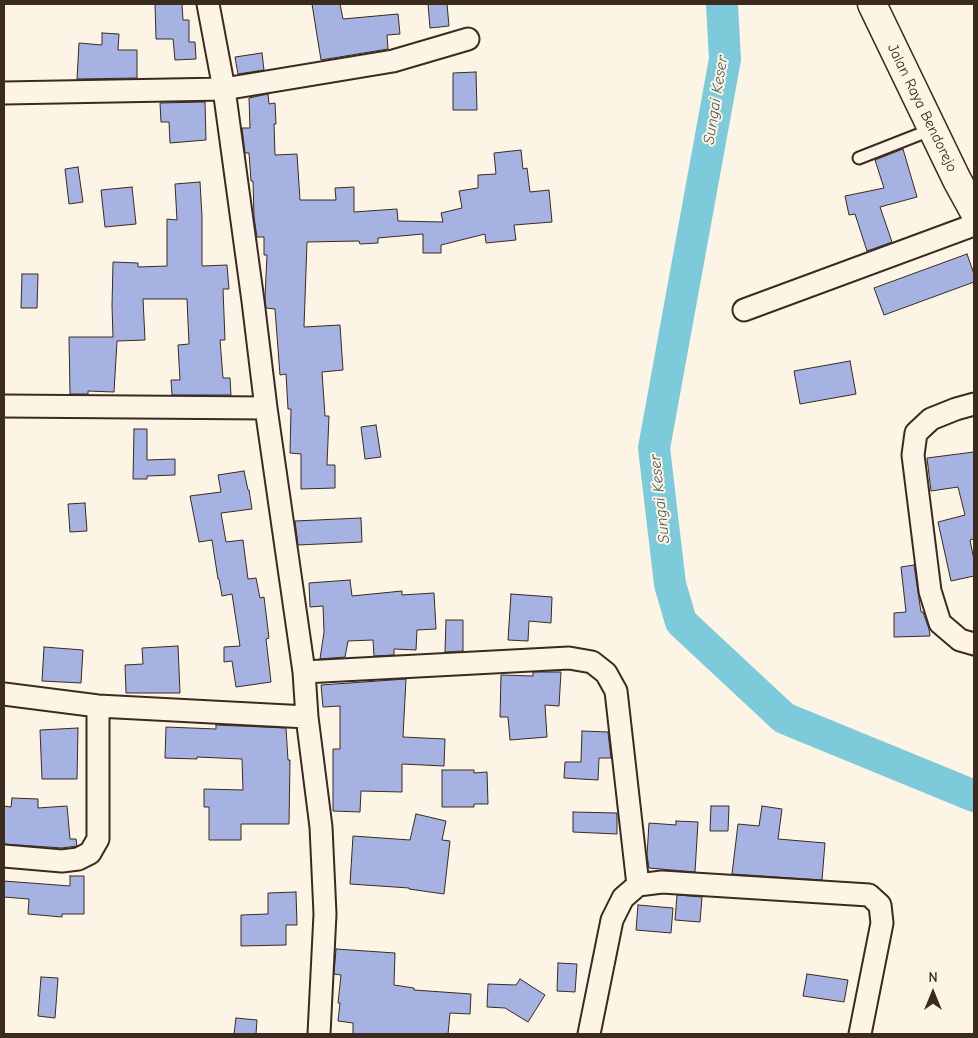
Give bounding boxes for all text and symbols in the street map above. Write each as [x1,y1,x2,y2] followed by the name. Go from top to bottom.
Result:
[883,41,961,175] street label: Jalan Raya Bendorejo
[700,54,732,146] water label: Sungai Keser
[646,453,674,545] water label: Sungai Keser
[908,968,958,1018] north arrow
[928,969,938,986] text: N

